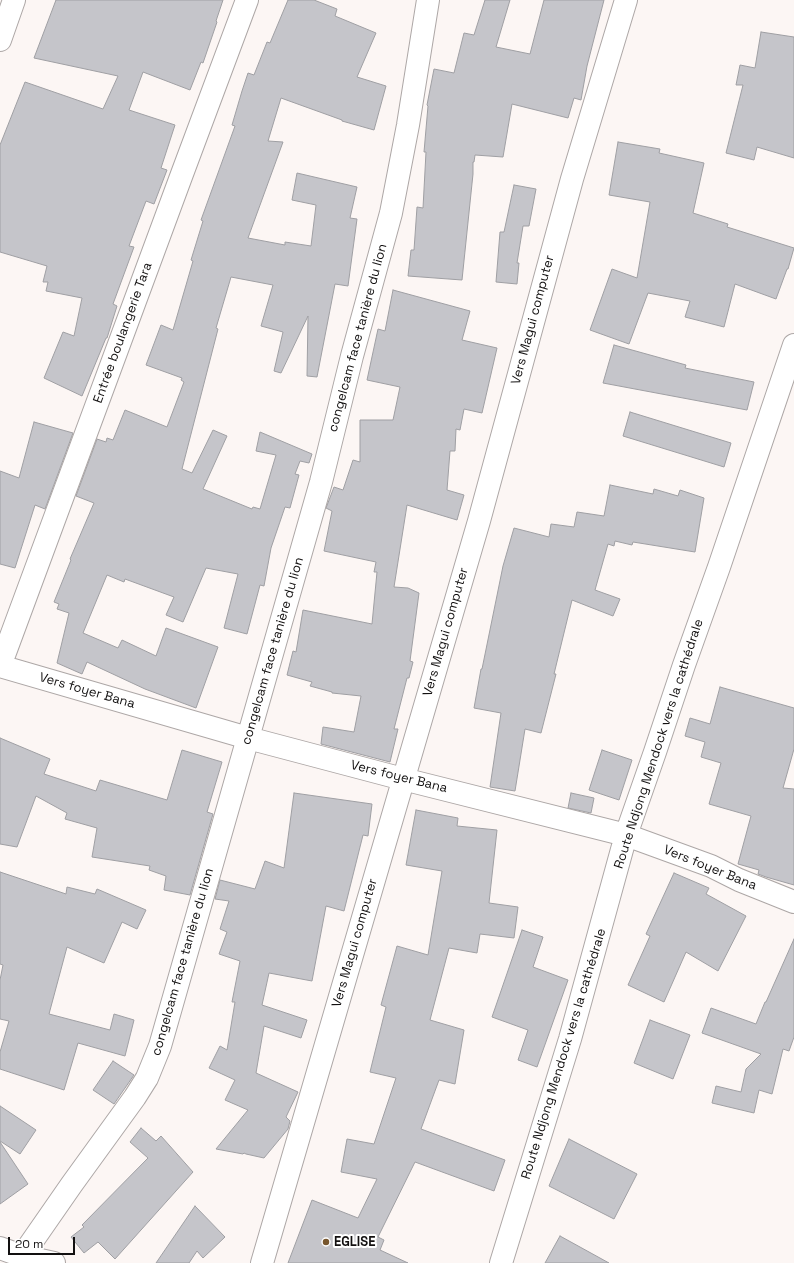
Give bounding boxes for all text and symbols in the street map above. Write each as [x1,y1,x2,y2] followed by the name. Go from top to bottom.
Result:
[325,242,391,434] street label: congelcam face tanière du lion
[508,254,558,386] street label: Vers Magui computer
[90,260,156,406] street label: Entrée boulangerie Tara
[239,555,307,747] street label: congelcam face tanière du lion
[420,566,472,698] street label: Vers Magui computer
[611,617,707,871] street label: Route Ndjong Mendock vers la cathédrale
[37,670,137,712] street label: Vers foyer Bana
[349,757,449,797] street label: Vers foyer Bana
[661,842,759,894] street label: Vers foyer Bana
[149,866,217,1058] street label: congelcam face tanière du lion
[329,877,381,1009] street label: Vers Magui computer
[518,927,610,1181] street label: Route Ndjong Mendock vers la cathédrale
[10,1229,77,1255] scale bar
[334,1234,375,1250] place label: EGLISE
[15,1236,43,1252] text: 20 m
[321,1237,331,1247] marker: EGLISE

